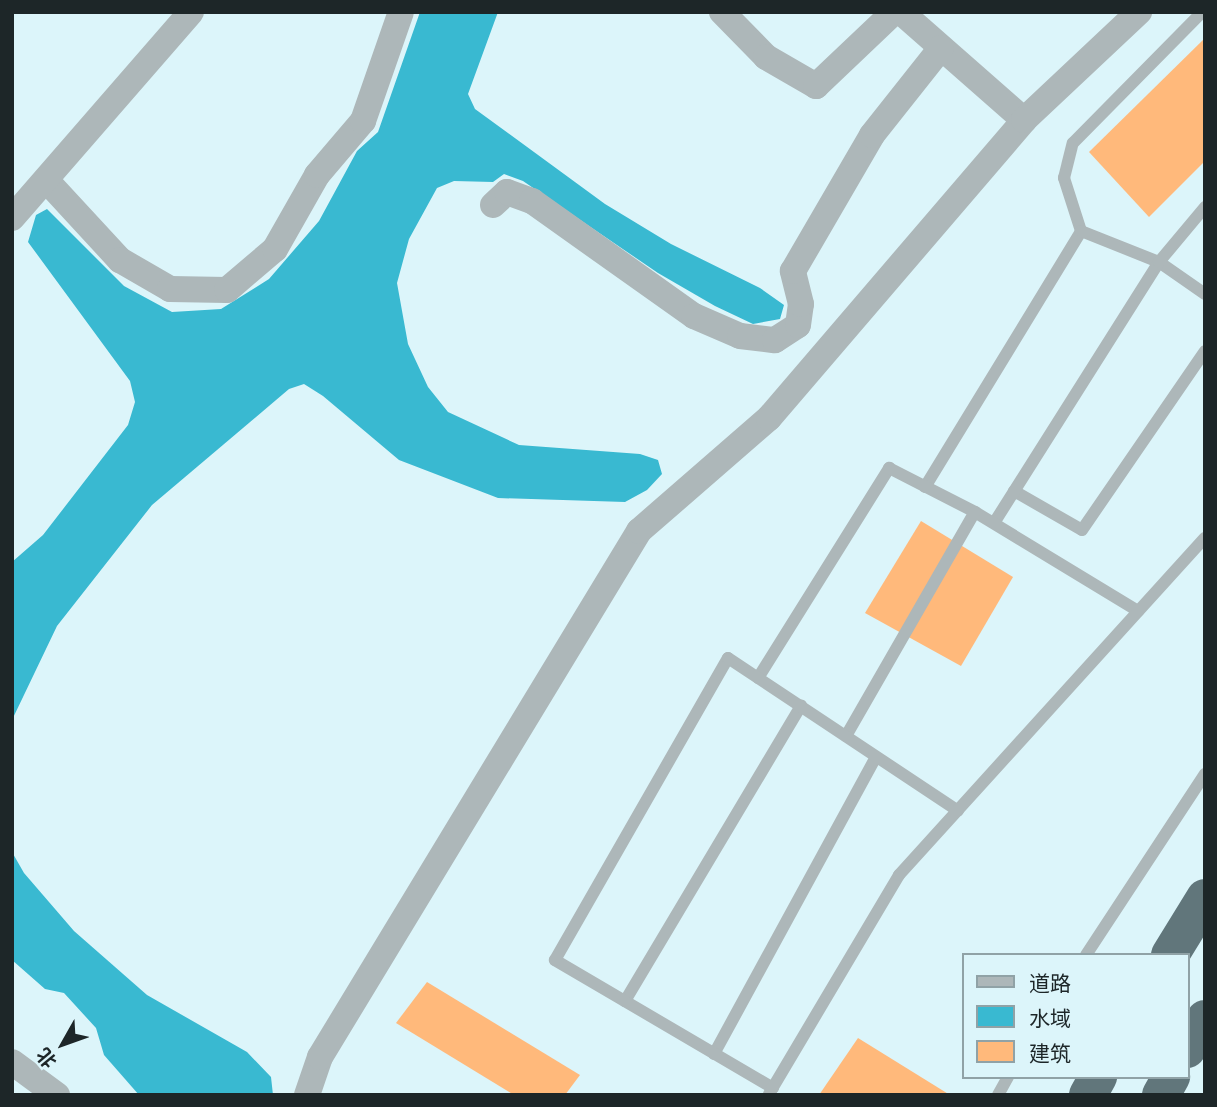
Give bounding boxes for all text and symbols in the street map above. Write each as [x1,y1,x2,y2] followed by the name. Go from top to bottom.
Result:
[962,953,1189,1079] legend
[1029,971,1071,997] text: 道路
[1029,1006,1071,1032] text: 水域
[28,1009,98,1079] north arrow
[1029,1041,1071,1067] text: 建筑
[32,1043,61,1073] text: 北

